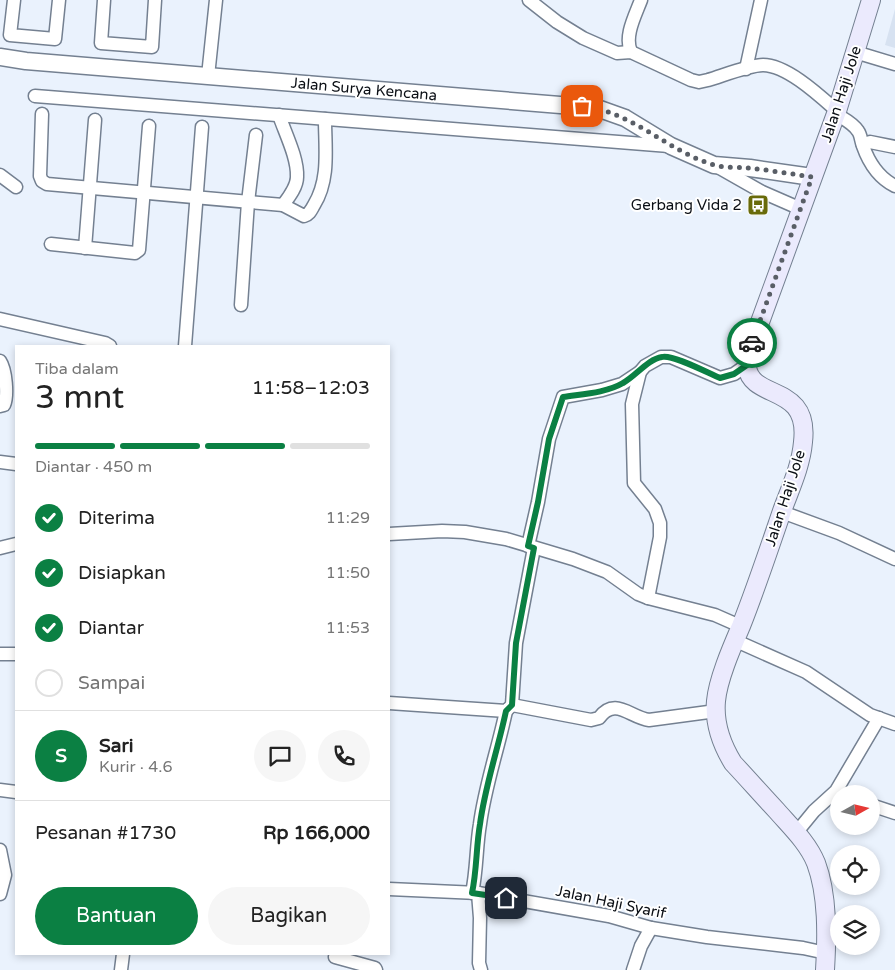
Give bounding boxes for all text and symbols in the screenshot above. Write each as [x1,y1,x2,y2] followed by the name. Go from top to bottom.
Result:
[817,44,865,144] street label: Jalan Haji Jole
[290,74,438,104] street label: Jalan Surya Kencana
[561,85,603,127] pin
[568,92,596,120] icon: bag
[746,193,770,217] bus stop icon: Gerbang Vida 2
[631,196,742,214] place label: Gerbang Vida 2
[727,318,777,368] courier
[738,329,766,357] icon: car
[35,359,119,379] text: Tiba dalam
[252,377,370,399] text: 11:58–12:03
[35,379,124,417] text: 3 mnt
[761,448,809,548] street label: Jalan Haji Jole
[35,457,152,477] text: Diantar · 450 m
[35,504,63,532] icon: check
[78,507,155,529] text: Diterima
[326,508,370,528] text: 11:29
[35,559,63,587] icon: check
[78,562,166,584] text: Disiapkan
[326,563,370,583] text: 11:50
[35,614,63,642] icon: check
[78,617,144,639] text: Diantar
[326,618,370,638] text: 11:53
[78,672,145,694] text: Sampai
[254,730,306,782] button: chat
[318,730,370,782] button: phone
[99,735,133,757] text: Sari
[55,745,67,767] text: S
[99,757,172,777] text: Kurir · 4.6
[830,785,880,835] north arrow
[830,785,880,955] map controls
[35,822,176,844] text: Pesanan #1730
[263,822,370,844] text: Rp 166,000
[830,845,880,895] button: locate
[485,877,527,919] pin
[554,882,668,923] street label: Jalan Haji Syarif
[492,884,520,912] icon: home
[35,887,198,945] button: Bantuan
[208,887,370,945] button: Bagikan
[830,905,880,955] button: layers

